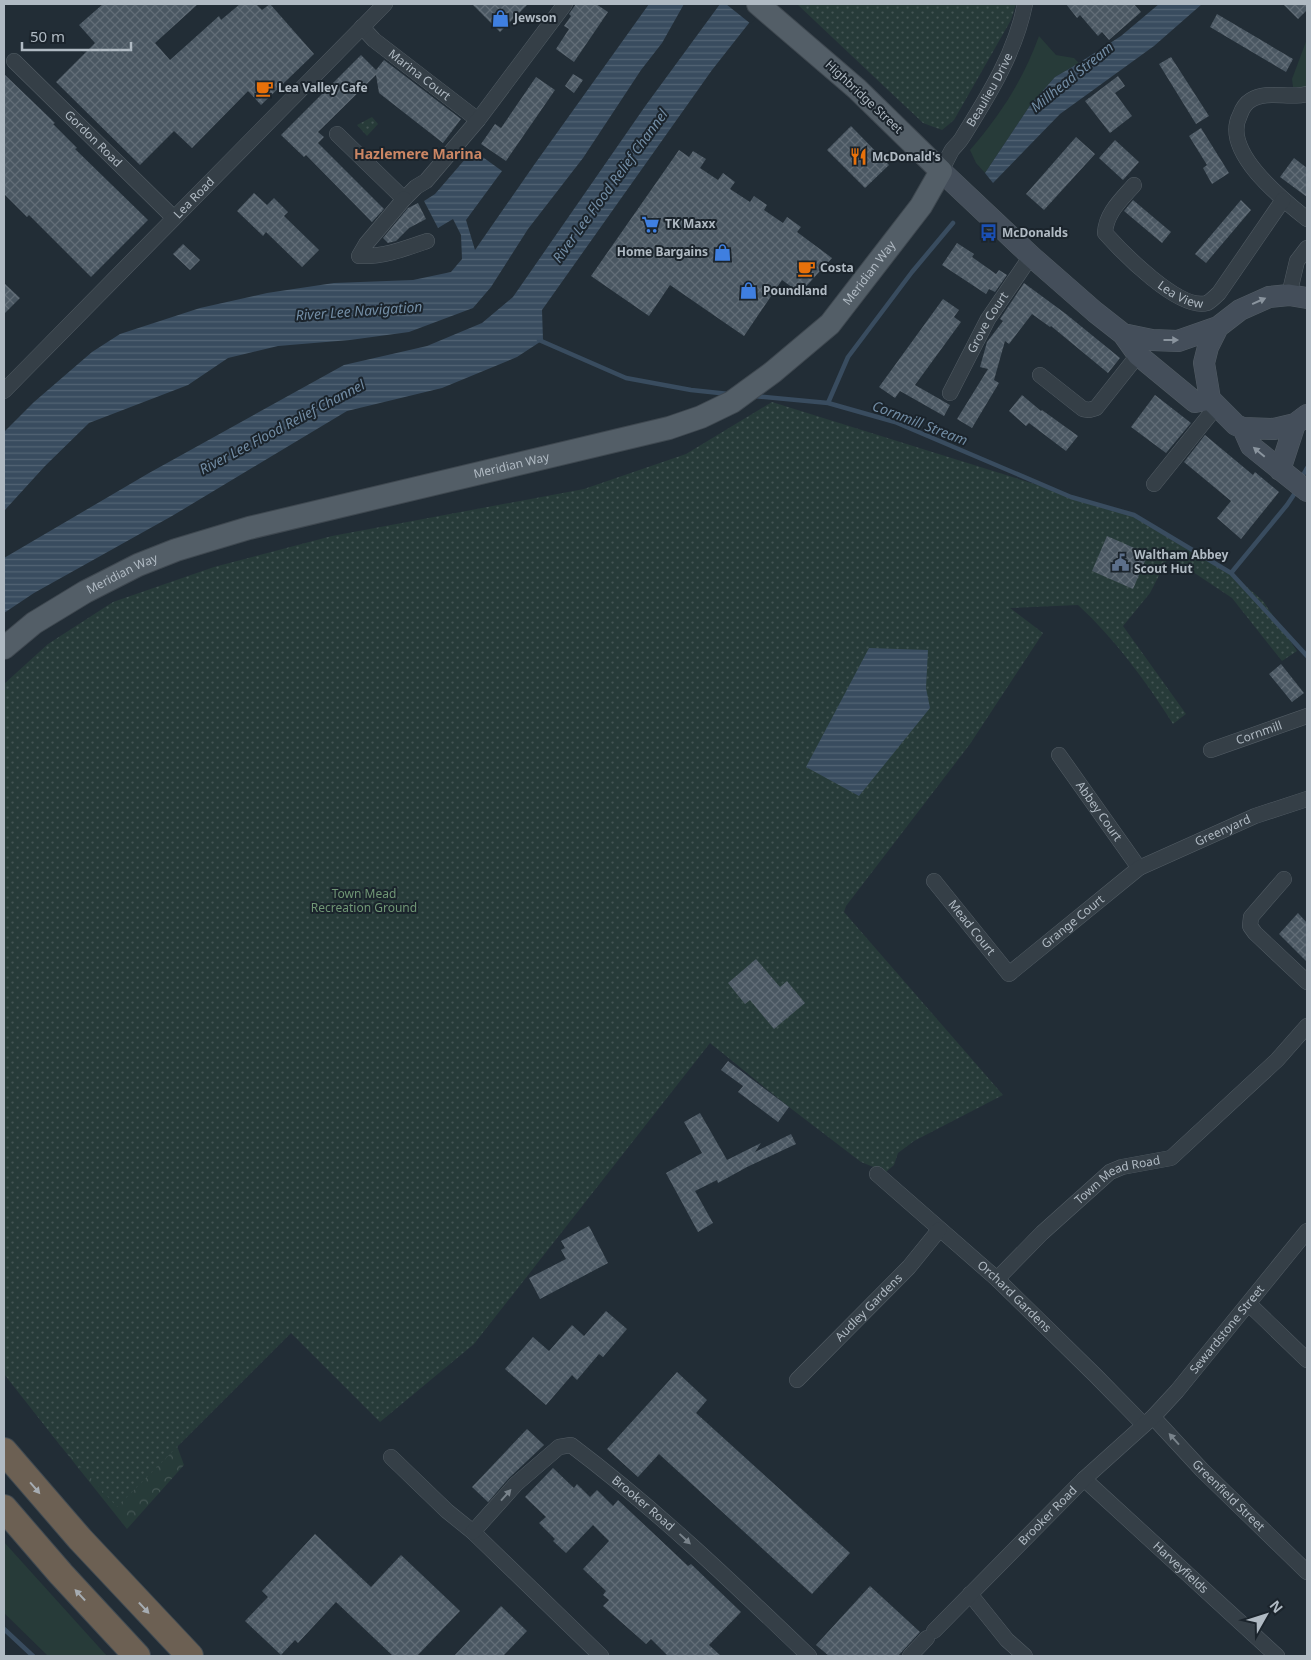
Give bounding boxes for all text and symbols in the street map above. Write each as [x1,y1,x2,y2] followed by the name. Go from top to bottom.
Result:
[490,8,510,28] shop icon: Jewson
[513,9,557,26] place label: Jewson
[22,20,131,52] scale bar
[30,26,65,46] text: 50 m
[1026,37,1117,116] water label: Millhead Stream
[385,45,455,104] street label: Marina Court
[962,50,1017,130] street label: Beaulieu Drive
[822,56,907,138] street label: Highbridge Street
[254,78,274,98] cafe icon: Lea Valley Cafe
[278,79,368,96] place label: Lea Valley Cafe
[548,105,672,266] water label: River Lee Flood Relief Channel
[61,106,126,171] street label: Gordon Road
[354,144,482,163] district label: Hazlemere Marina
[848,147,868,167] restaurant icon: McDonald's
[872,148,941,165] place label: McDonald's
[170,173,218,222] street label: Lea Road
[641,214,661,234] supermarket icon: TK Maxx
[665,215,715,232] place label: TK Maxx
[978,223,998,243] bus stop icon: McDonalds
[1002,224,1068,241] place label: McDonalds
[839,236,900,309] street label: Meridian Way
[712,242,732,262] shop icon: Home Bargains
[617,243,708,260] place label: Home Bargains
[796,258,816,278] cafe icon: Costa
[820,259,854,276] place label: Costa
[1154,276,1205,312] street label: Lea View
[739,281,759,301] shop icon: Poundland
[763,282,827,299] place label: Poundland
[963,288,1012,356] street label: Grove Court
[295,297,423,324] water label: River Lee Navigation
[1252,297,1266,305] one-way arrow
[1164,336,1180,344] one-way arrow
[196,375,368,478] water label: River Lee Flood Relief Channel
[870,396,971,449] water label: Cornmill Stream
[1252,446,1265,457] one-way arrow
[472,448,552,482] street label: Meridian Way
[1134,546,1229,577] place label: Waltham Abbey Scout Hut
[83,549,161,598] street label: Meridian Way
[1110,552,1130,572] public building icon: Waltham Abbey Scout Hut
[1234,717,1284,748] street label: Cornmill
[1072,778,1127,845] street label: Abbey Court
[1192,810,1253,850] street label: Greenyard
[311,885,417,916] park label: Town Mead Recreation Ground
[1038,890,1108,952] street label: Grange Court
[945,896,1000,959] street label: Mead Court
[1070,1151,1161,1208] street label: Town Mead Road
[974,1257,1056,1336] street label: Orchard Gardens
[831,1269,906,1345] street label: Audley Gardens
[1185,1281,1268,1377] street label: Sewardstone Street
[1168,1432,1179,1445] one-way arrow
[1189,1456,1269,1535] street label: Greenfield Street
[609,1471,678,1534] street label: Brooker Road
[30,1481,41,1494] one-way arrow
[1014,1482,1081,1549] street label: Brooker Road
[500,1490,512,1502] one-way arrow
[679,1533,691,1545] one-way arrow
[1149,1537,1212,1597] street label: Harveyfields
[75,1588,86,1601] one-way arrow
[1241,1590,1291,1640] north arrow
[1266,1596,1287,1617] text: N
[138,1602,150,1614] one-way arrow

